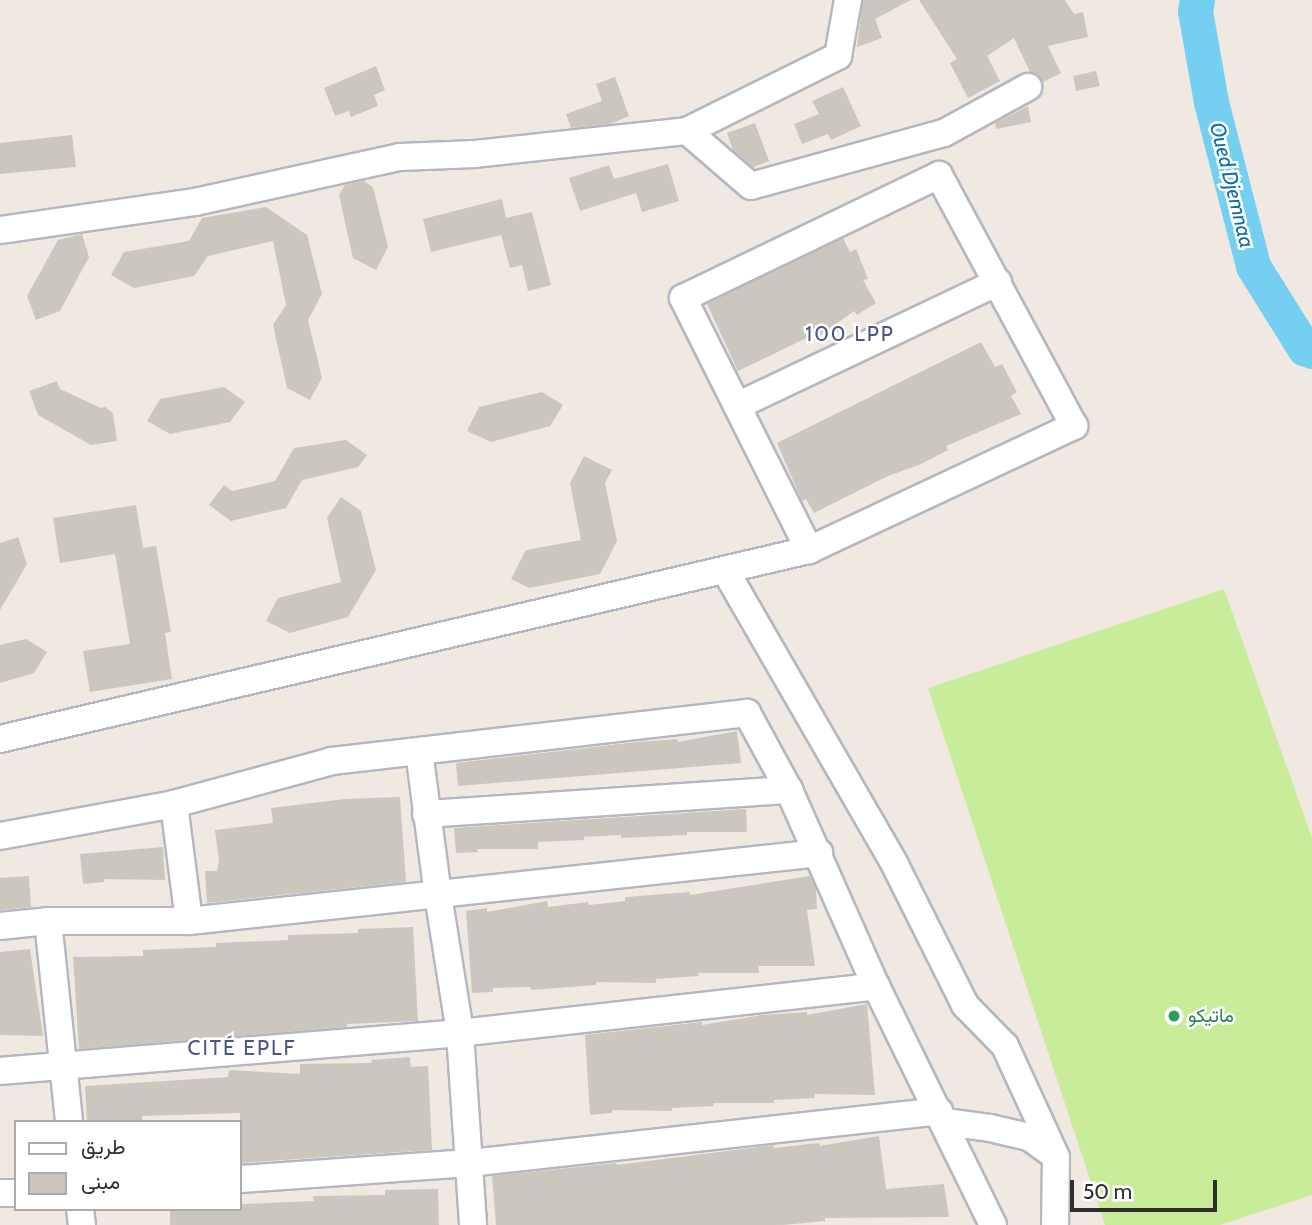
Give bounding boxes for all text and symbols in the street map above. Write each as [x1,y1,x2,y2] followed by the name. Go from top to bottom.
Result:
[1204,120,1260,250] water label: Oued Djemnaa
[806,321,894,347] district label: 100 LPP
[1188,1005,1234,1027] place label: ماتيكو
[1166,1008,1182,1024] marker: ماتيكو
[189,1035,295,1061] district label: CITÉ EPLF
[14,1120,242,1211] legend
[81,1134,126,1159] text: طريق
[1074,1166,1221,1210] scale bar
[81,1169,120,1194] text: مبنى
[1083,1179,1132,1204] text: 50 m

